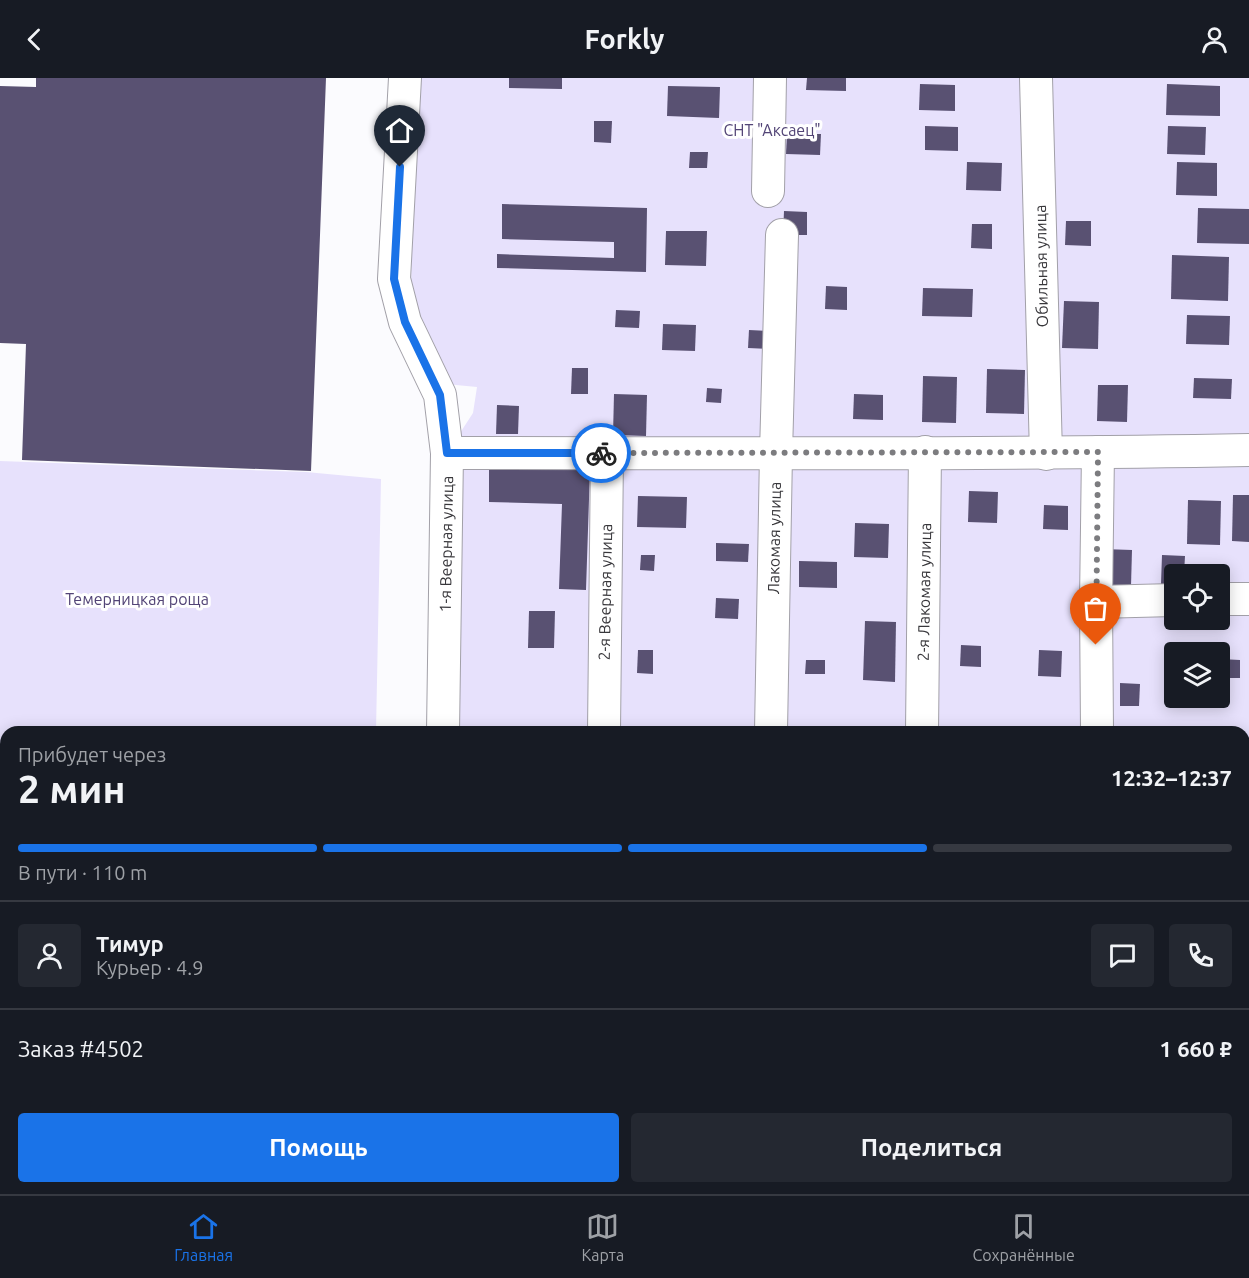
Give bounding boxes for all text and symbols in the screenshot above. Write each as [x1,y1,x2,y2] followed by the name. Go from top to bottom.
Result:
[18,23,51,56] icon: back
[1198,23,1231,56] icon: person
[585,24,664,54] text: Forkly
[374,105,425,167] pin
[383,114,416,147] icon: home
[723,121,821,139] park label: СНТ "Аксаец"
[1031,205,1051,327] street label: Обильная улица
[571,423,631,483] courier
[585,437,618,470] icon: bike
[436,475,456,613] street label: 1-я Веерная улица
[764,482,784,594] street label: Лакомая улица
[595,523,615,661] street label: 2-я Веерная улица
[914,523,934,661] street label: 2-я Лакомая улица
[1164,564,1230,708] map controls
[1164,564,1230,630] button: locate
[1070,583,1121,645] pin
[65,590,209,608] park label: Темерницкая роща
[1079,592,1112,625] icon: bag
[1164,642,1230,708] button: layers
[18,743,166,766] text: Прибудет через
[1111,765,1232,790] text: 12:32–12:37
[18,767,126,810] text: 2 мин
[18,861,147,884] text: В пути · 110 m
[18,924,81,987] button: person
[1091,924,1154,987] button: chat
[1169,924,1232,987] button: phone
[96,931,164,956] text: Тимур
[96,956,203,979] text: Курьер · 4.9
[18,1036,144,1061] text: Заказ #4502
[1160,1036,1232,1061] text: 1 660 ₽
[18,1113,619,1182] button: Помощь
[631,1113,1232,1182] button: Поделиться
[174,1210,233,1264] tab: Главная
[582,1210,624,1264] tab: Карта
[973,1210,1075,1264] tab: Сохранённые

